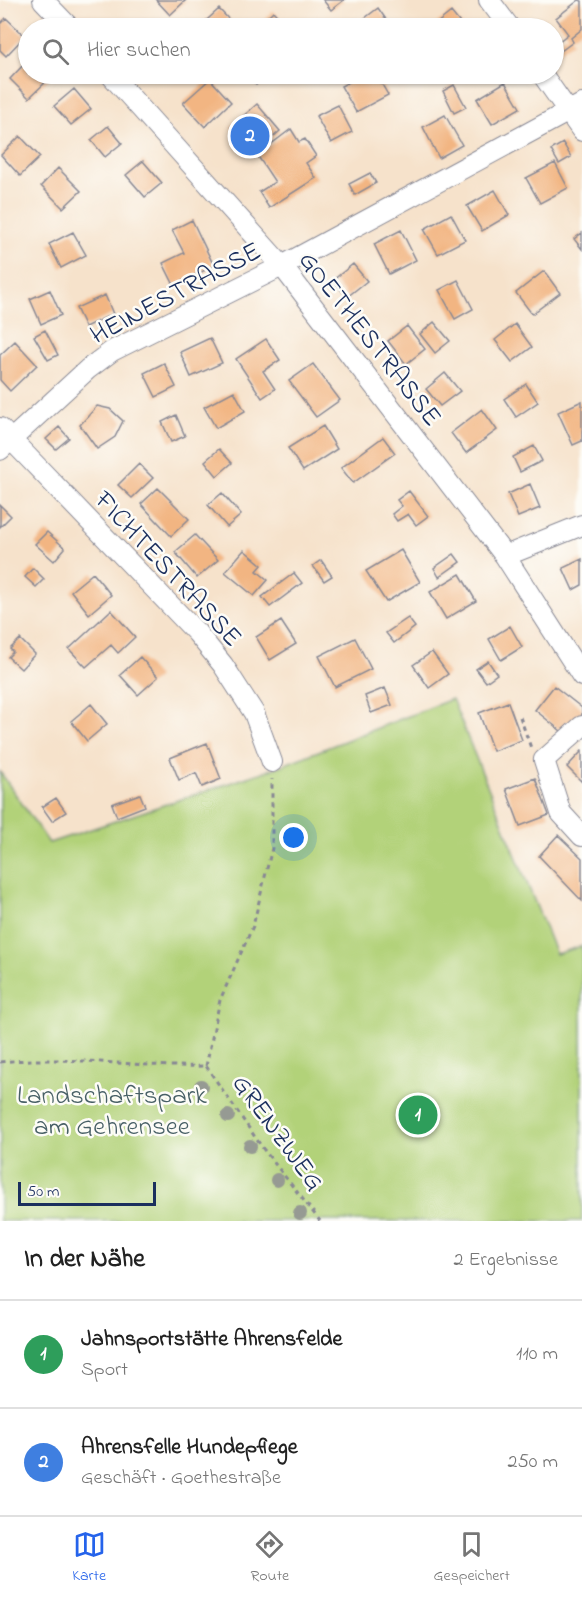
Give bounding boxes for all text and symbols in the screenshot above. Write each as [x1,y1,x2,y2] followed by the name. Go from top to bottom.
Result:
[18,18,564,84] search box
[39,35,72,68] icon: search
[87,35,191,67] text: Hier suchen
[230,114,270,158] pin: 2
[84,233,268,356] street label: HEINESTRASSE
[288,244,450,436] street label: GOETHESTRASSE
[83,482,250,657] street label: FICHTESTRASSE
[279,823,308,852] your location
[221,1067,333,1200] street label: GRENZWEG
[17,1077,207,1147] park label: Landschaftspark am Gehrensee
[398,1092,438,1138] pin: 1
[18,1179,156,1206] scale bar
[27,1180,59,1204] text: 50 m
[24,1241,145,1279] text: In der Nähe
[453,1246,558,1275] text: 2 Ergebnisse
[81,1324,342,1356] text: Jahnsportstätte Ahrensfelde
[40,1340,47,1369] text: 1
[516,1340,558,1369] text: 110 m
[81,1356,128,1385] text: Sport
[81,1432,298,1464] text: Ahrensfelle Hundepflege
[39,1448,48,1477] text: 2
[507,1448,558,1477] text: 250 m
[81,1464,281,1493] text: Geschäft · Goethestraße
[72,1528,106,1588] tab: Karte
[250,1528,289,1588] tab: Route
[434,1528,510,1588] tab: Gespeichert

